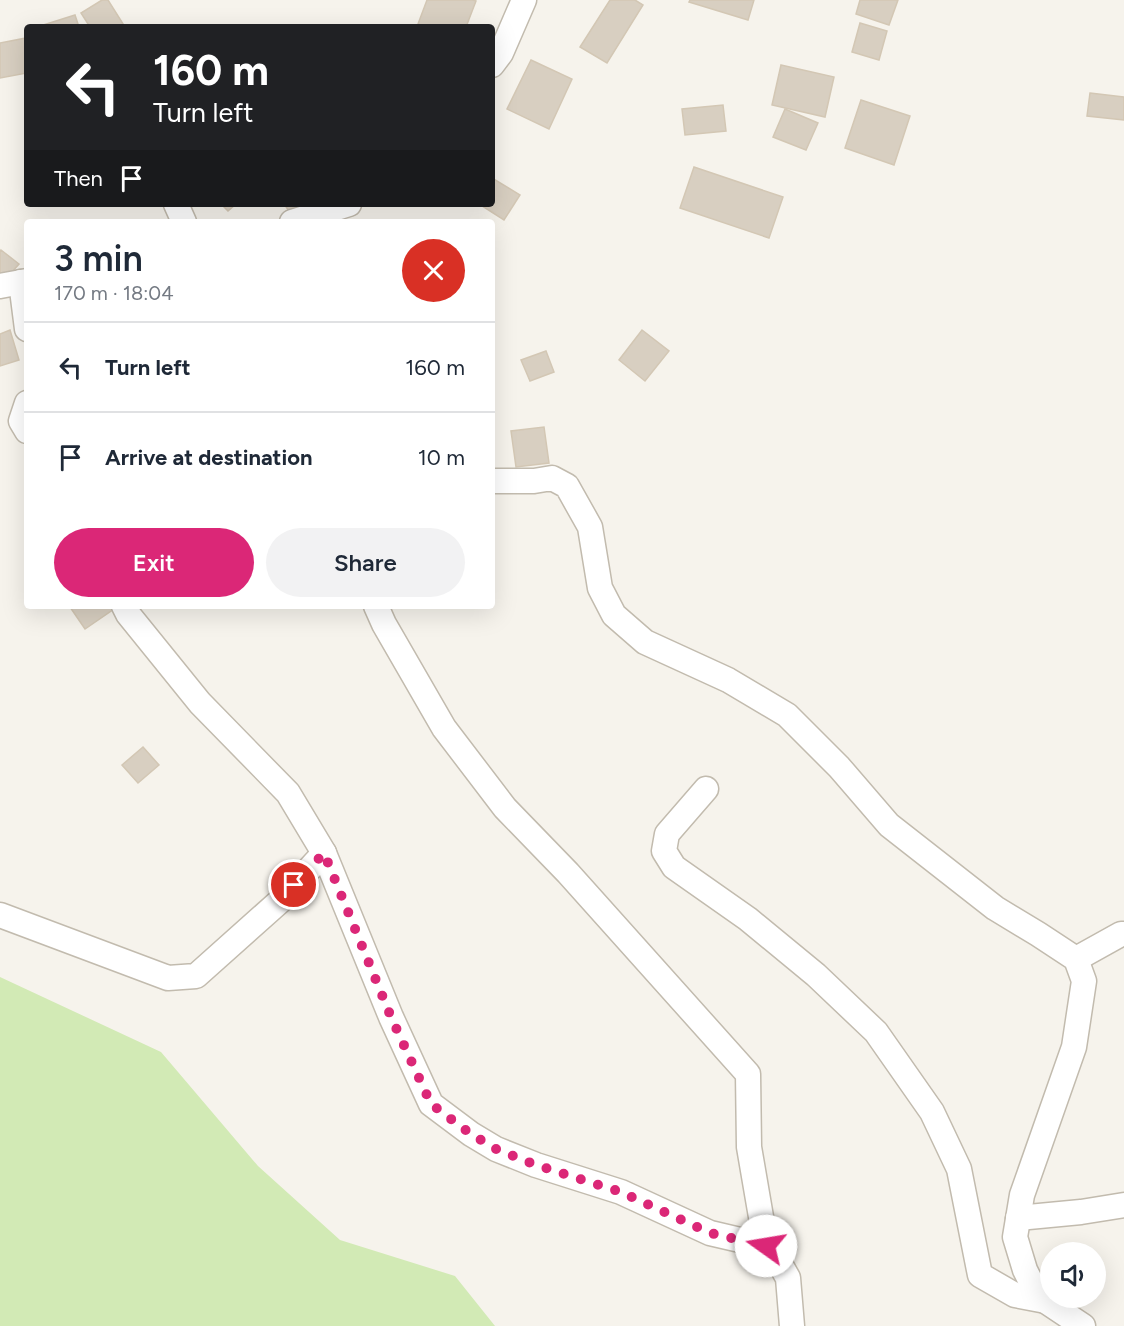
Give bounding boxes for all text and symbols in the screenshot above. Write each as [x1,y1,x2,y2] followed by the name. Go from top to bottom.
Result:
[153,45,269,96] text: 160 m
[54,48,132,126] icon: left
[153,96,253,129] text: Turn left
[115,162,148,195] icon: arrive
[54,165,103,192] text: Then
[54,237,143,280] text: 3 min
[402,239,465,302] button: close
[54,281,174,305] text: 170 m · 18:04
[54,351,87,384] icon: left
[105,354,191,381] text: Turn left
[405,354,465,381] text: 160 m
[54,441,87,474] icon: arrive
[105,444,313,471] text: Arrive at destination
[418,444,465,471] text: 10 m
[54,528,254,597] button: Exit
[266,528,465,597] button: Share
[268,859,319,910] pin
[277,868,310,901] icon: arrive
[734,1214,798,1278] position arrow
[1040,1242,1106,1308] map controls
[1040,1242,1106,1308] button: sound

